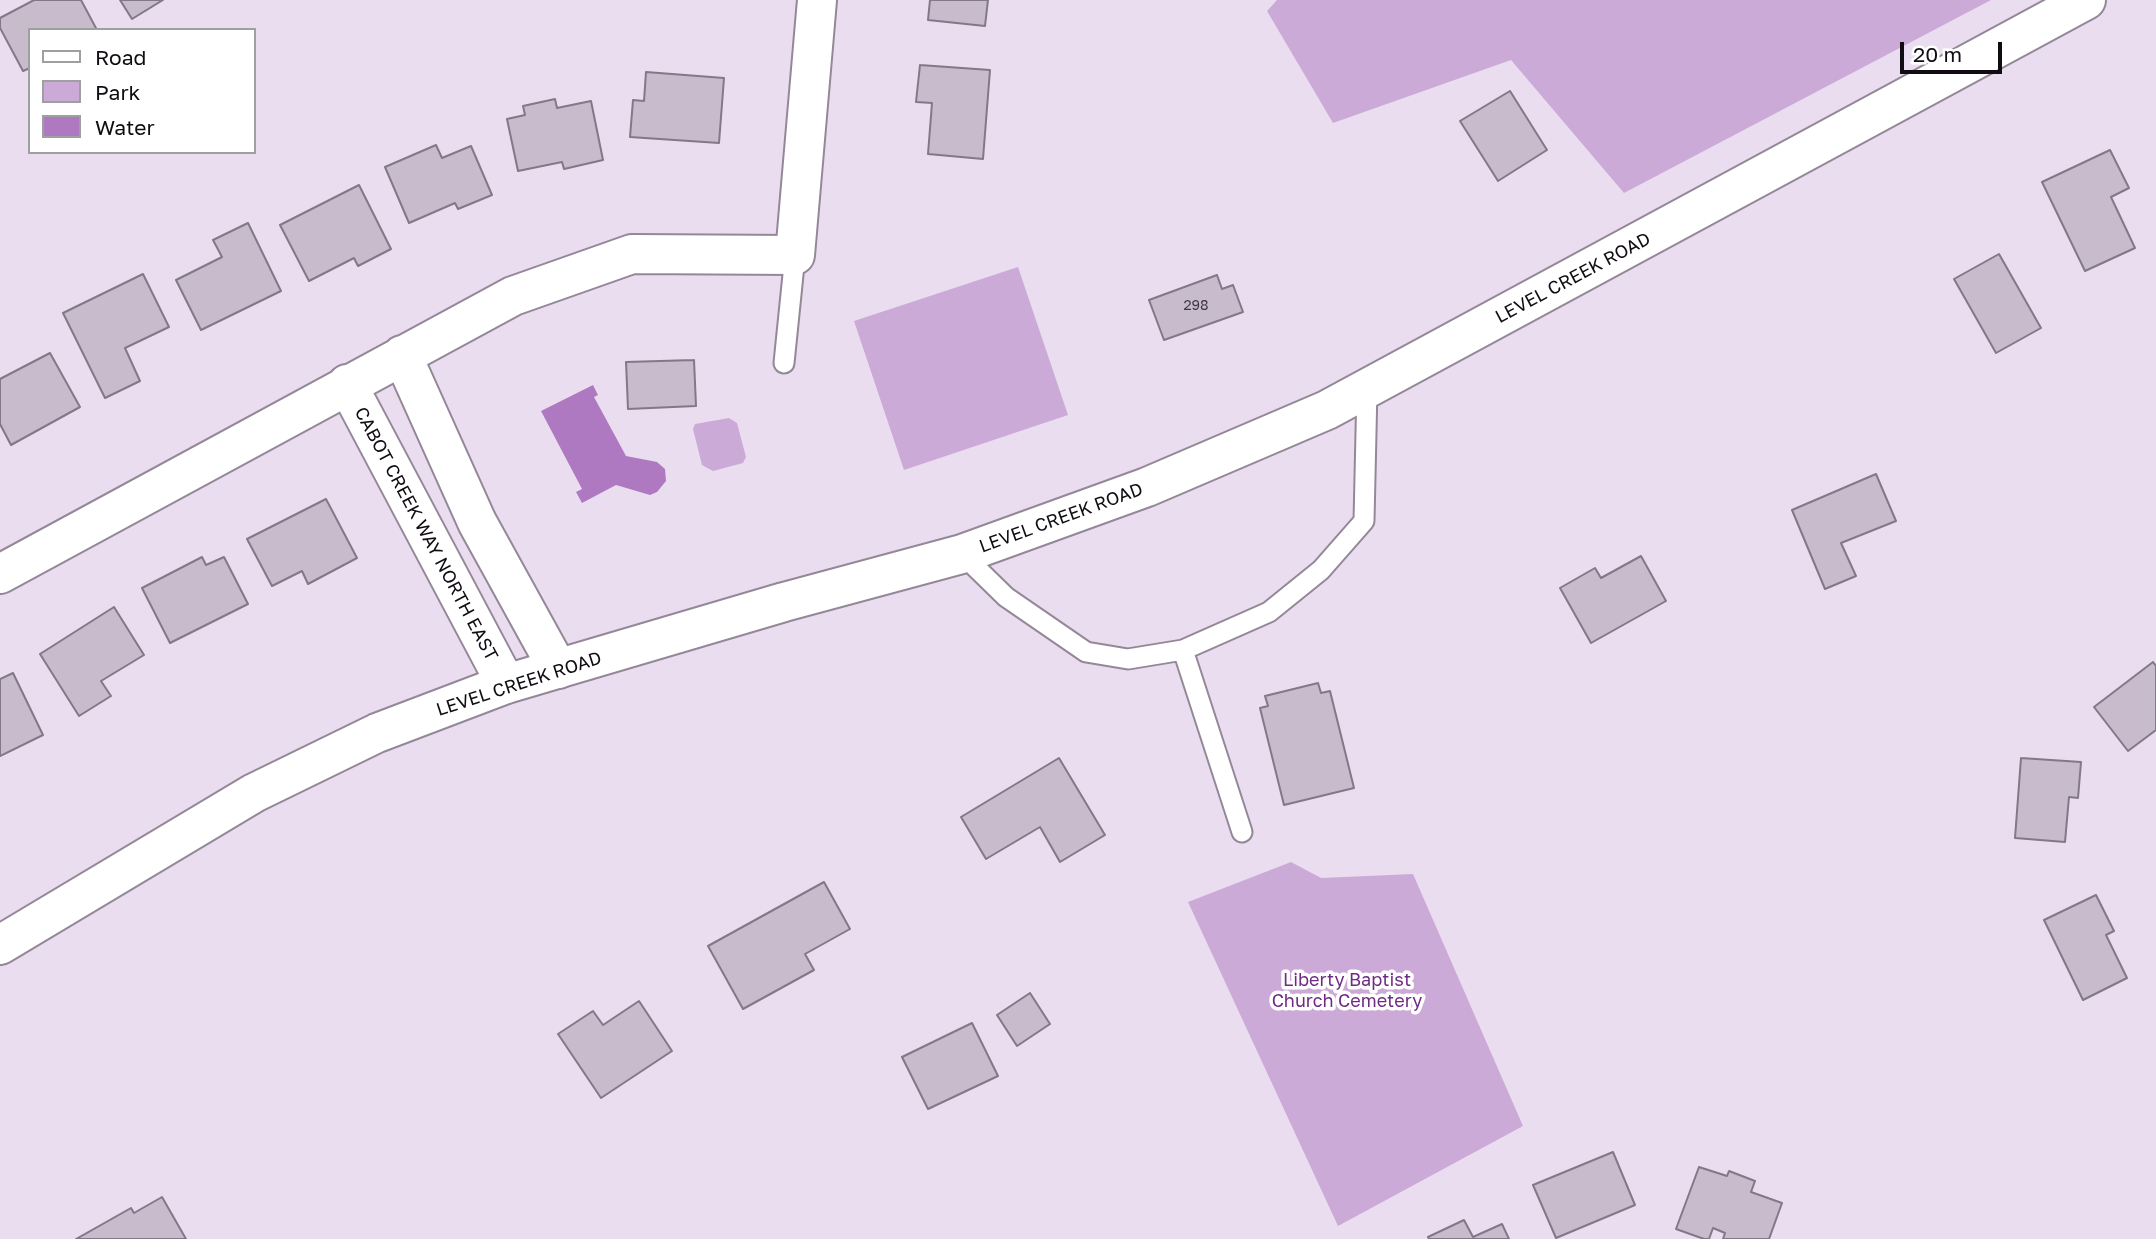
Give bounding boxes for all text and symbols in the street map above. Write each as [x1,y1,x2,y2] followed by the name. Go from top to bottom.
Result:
[28,28,256,154] legend
[1904,28,2006,72] scale bar
[1913,41,1962,67] text: 20 m
[95,44,146,70] text: Road
[95,79,140,105] text: Park
[95,114,155,140] text: Water
[1492,228,1654,328] street label: LEVEL CREEK ROAD
[1183,298,1209,314] house number: 298
[350,403,502,665] street label: CABOT CREEK WAY NORTH EAST
[976,478,1146,558] street label: LEVEL CREEK ROAD
[434,647,604,721] street label: LEVEL CREEK ROAD
[1272,969,1422,1012] park label: Liberty Baptist Church Cemetery

